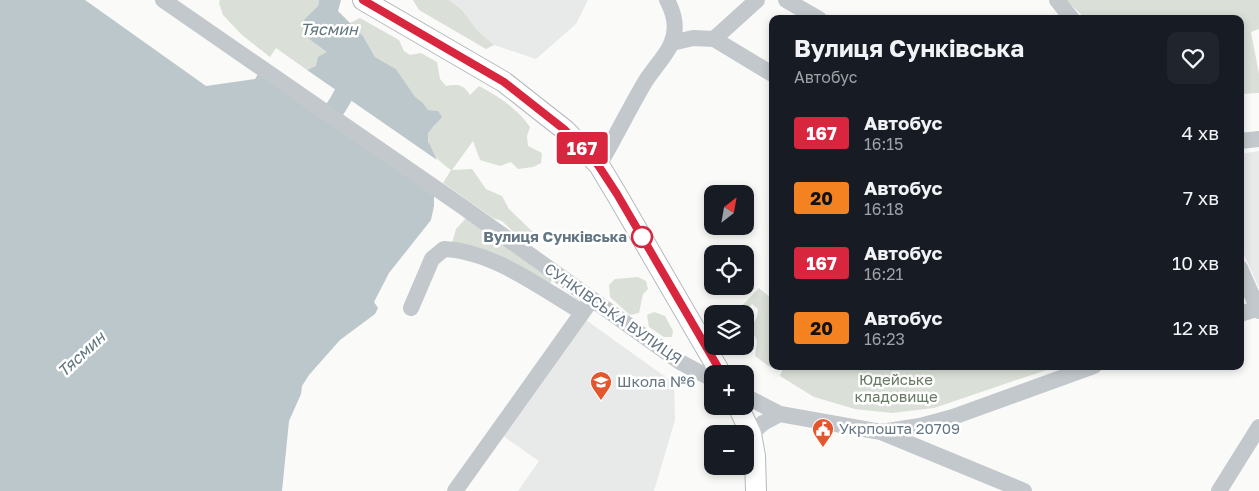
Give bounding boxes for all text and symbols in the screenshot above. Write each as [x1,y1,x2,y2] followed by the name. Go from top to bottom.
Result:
[300,19,359,39] water label: Тясмин
[1167,32,1219,84] button: heart
[794,33,1024,62] text: Вулиця Сунківська
[794,67,857,87] text: Автобус
[864,111,942,134] text: Автобус
[1181,121,1219,144] text: 4 хв
[806,122,837,144] text: 167
[553,132,611,164] line badge: 167
[864,134,903,154] text: 16:15
[567,137,597,159] text: 167
[864,176,942,199] text: Автобус
[704,185,754,235] north arrow
[704,185,754,475] map controls
[1183,186,1219,209] text: 7 хв
[810,187,833,209] text: 20
[864,199,904,219] text: 16:18
[631,226,653,248] marker: Вулиця Сунківська
[483,227,627,245] place label: Вулиця Сунківська
[864,241,942,264] text: Автобус
[704,245,754,295] button: locate
[1172,251,1219,274] text: 10 хв
[806,252,837,274] text: 167
[541,259,686,367] street label: СУНКІВСЬКА ВУЛИЦЯ
[864,264,903,284] text: 16:21
[704,305,754,355] button: layers
[864,306,942,329] text: Автобус
[1173,316,1219,339] text: 12 хв
[810,317,833,339] text: 20
[53,326,110,381] water label: Тясмин
[864,329,905,349] text: 16:23
[704,365,754,415] button: +
[589,370,613,401] school or university icon: Школа №6
[854,370,938,405] park label: Юдейське кладовище
[617,372,695,390] place label: Школа №6
[811,417,835,448] public building icon: Укрпошта 20709
[839,419,960,437] place label: Укрпошта 20709
[704,425,754,475] button: −

